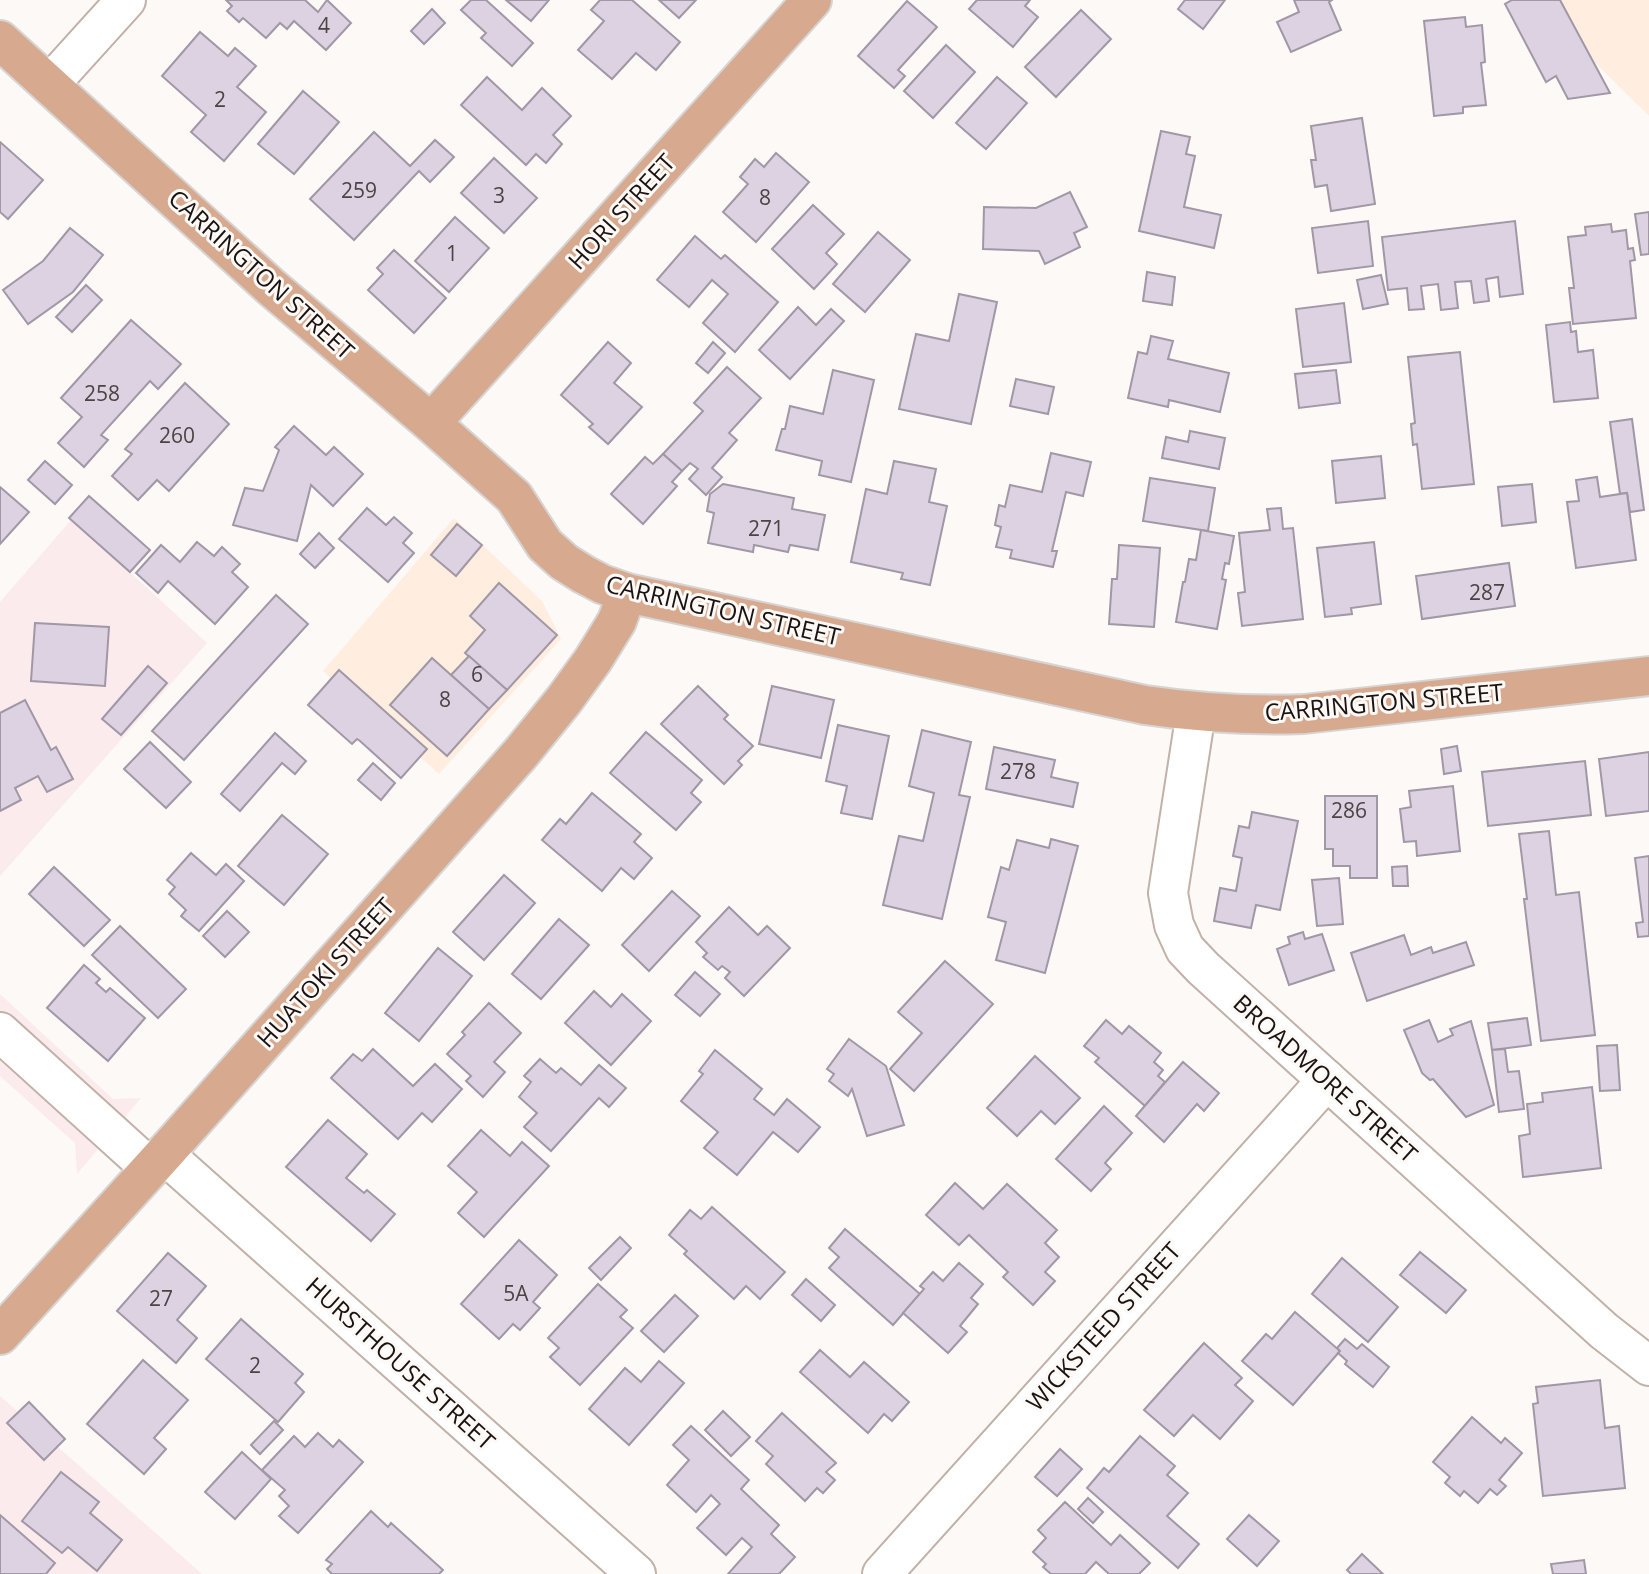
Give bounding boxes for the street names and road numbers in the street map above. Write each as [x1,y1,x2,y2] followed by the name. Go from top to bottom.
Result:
[560,146,682,276] street label: HORI STREET
[162,182,362,366] street label: CARRINGTON STREET
[603,567,844,653] street label: CARRINGTON STREET
[1263,675,1505,728] street label: CARRINGTON STREET
[249,890,401,1054] street label: HUATOKI STREET
[1227,986,1425,1170] street label: BROADMORE STREET
[1018,1235,1188,1417] street label: WICKSTEED STREET
[299,1269,503,1457] street label: HURSTHOUSE STREET

